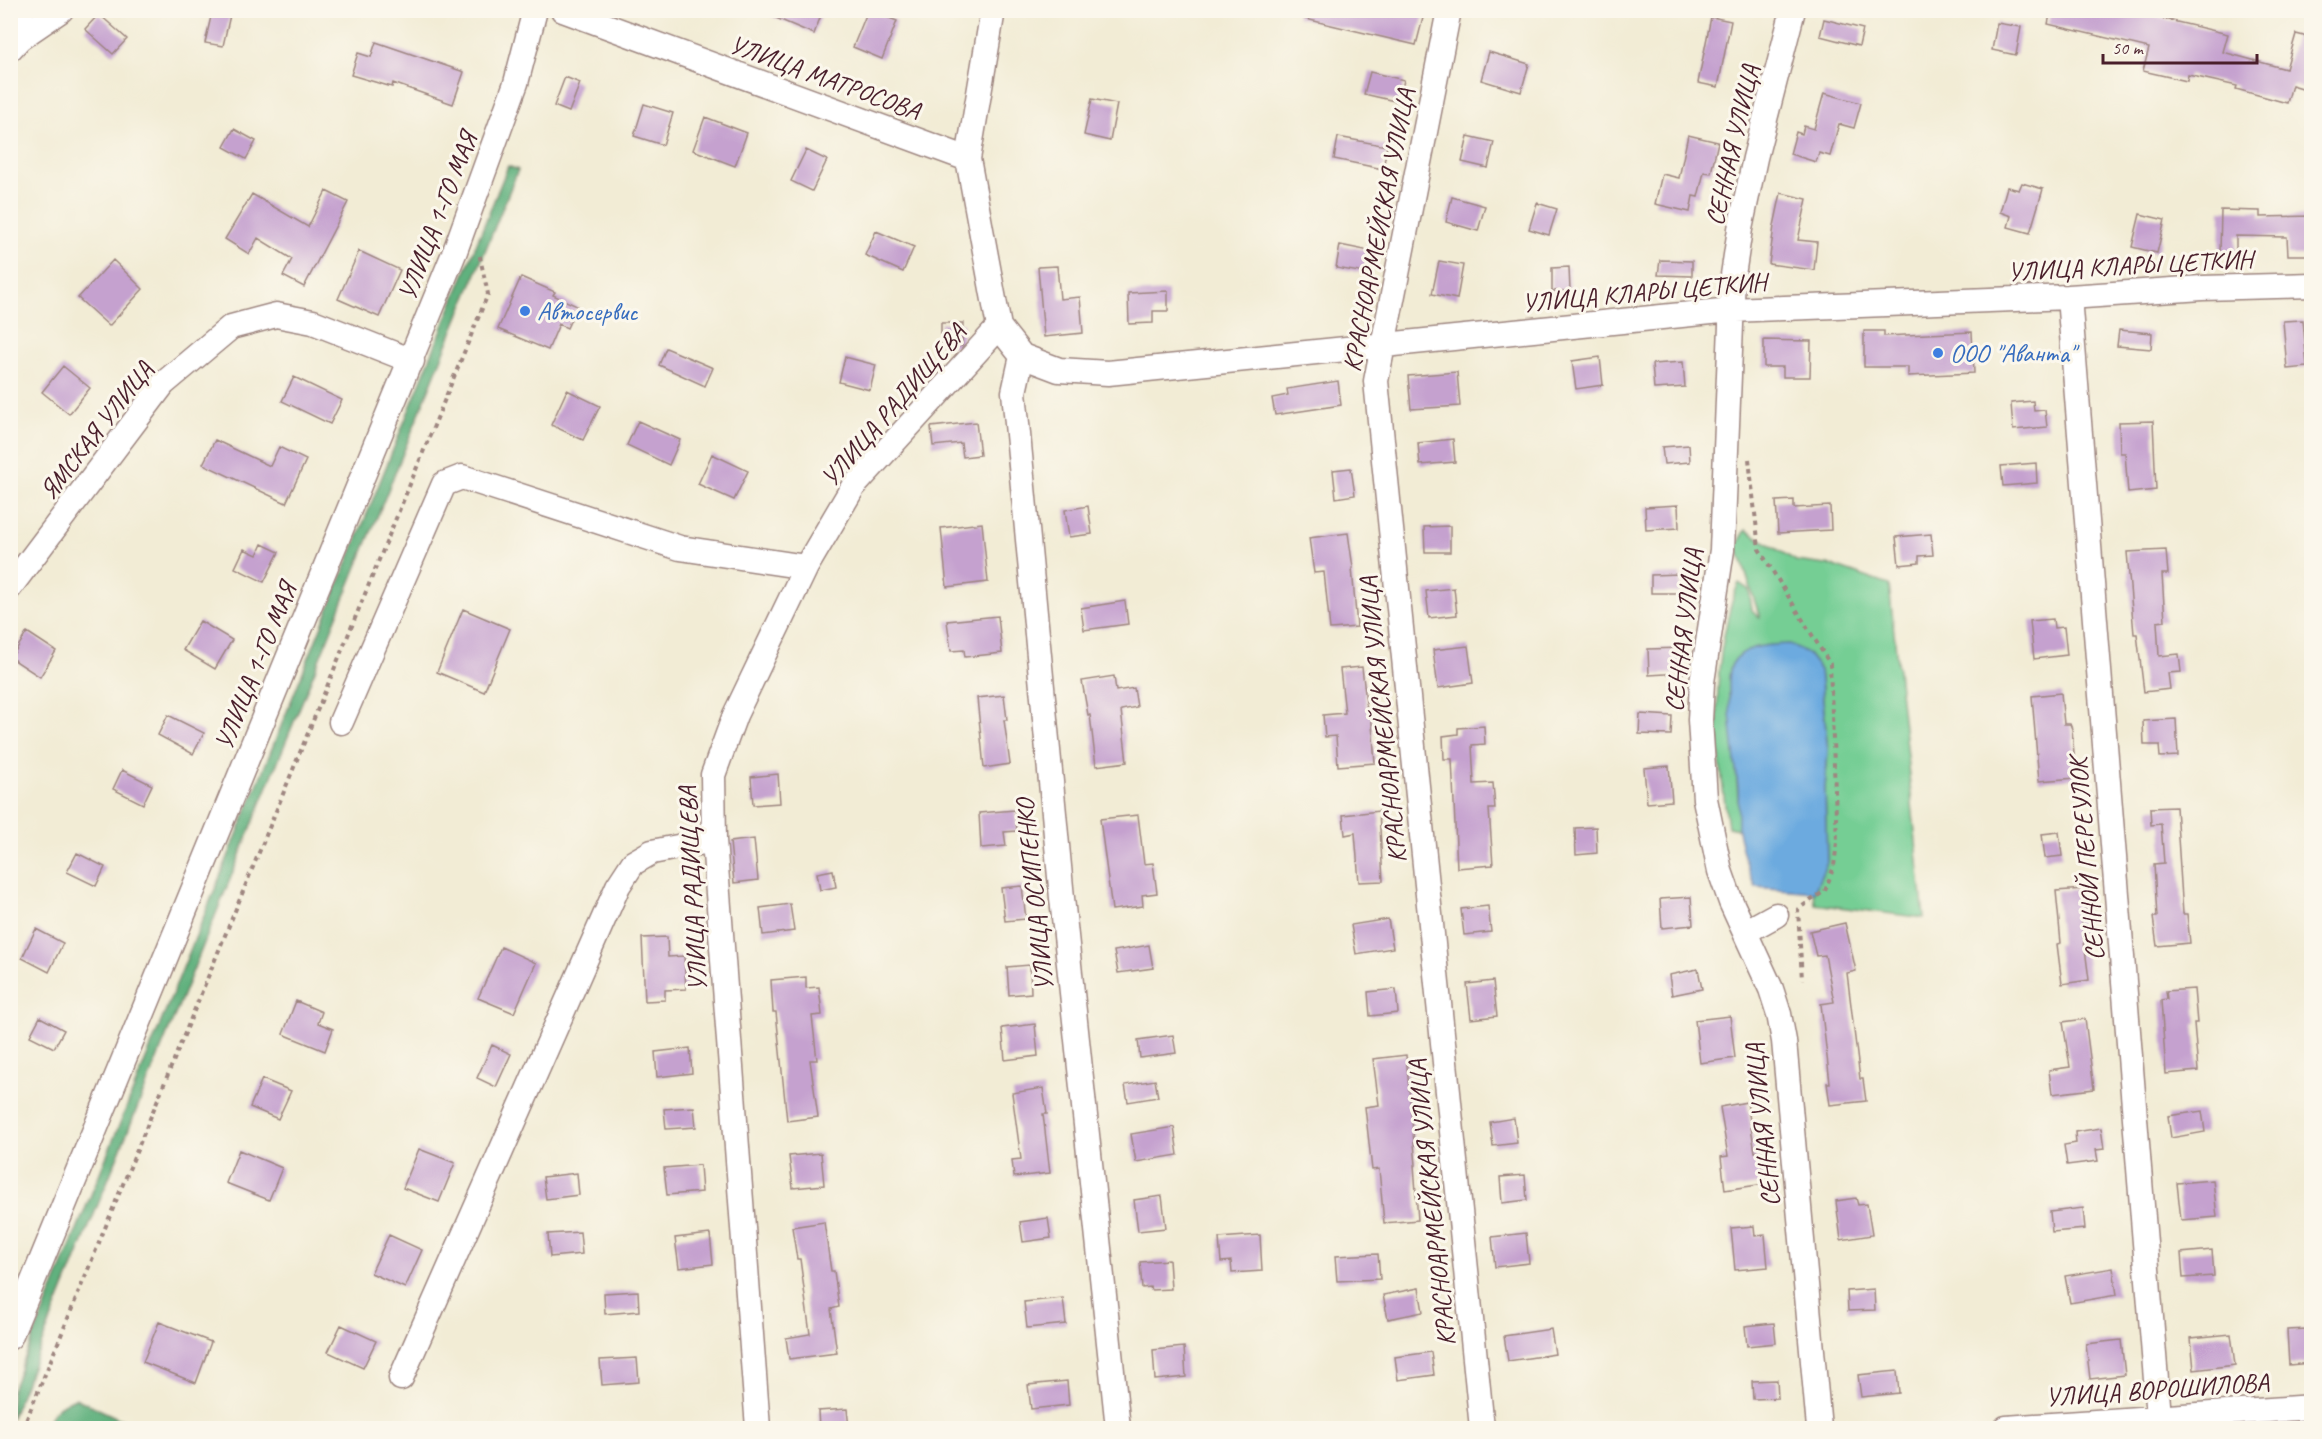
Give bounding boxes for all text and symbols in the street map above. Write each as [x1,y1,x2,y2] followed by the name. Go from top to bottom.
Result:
[2103,27,2258,65] scale bar
[725,28,927,128] street label: УЛИЦА МАТРОСОВА
[2112,37,2145,59] text: 50 m
[1698,61,1767,229] street label: СЕННАЯ УЛИЦА
[1335,85,1422,374] street label: КРАСНОАРМЕЙСКАЯ УЛИЦА
[390,124,486,305] street label: УЛИЦА 1-ГО МАЯ
[2007,242,2258,288] street label: УЛИЦА КЛАРЫ ЦЕТКИН
[1520,265,1772,320] street label: УЛИЦА КЛАРЫ ЦЕТКИН
[537,295,639,328] place label: Автосервис
[518,304,532,318] marker: Автосервис
[814,316,974,494] street label: УЛИЦА РАДИЩЕВА
[1950,337,2080,370] place label: ООО "Аванта"
[1931,346,1945,360] marker: ООО "Аванта"
[32,354,161,506] street label: ЯМСКАЯ УЛИЦА
[1657,546,1710,713] street label: СЕННАЯ УЛИЦА
[207,574,306,755] street label: УЛИЦА 1-ГО МАЯ
[1351,574,1414,865] street label: КРАСНОАРМЕЙСКАЯ УЛИЦА
[2061,751,2112,962] street label: СЕННОЙ ПЕРЕУЛОК
[671,784,714,992] street label: УЛИЦА РАДИЩЕВА
[1008,794,1061,993] street label: УЛИЦА ОСИПЕНКО
[1737,1041,1787,1208] street label: СЕННАЯ УЛИЦА
[1400,1057,1463,1348] street label: КРАСНОАРМЕЙСКАЯ УЛИЦА
[2044,1365,2271,1414] street label: УЛИЦА ВОРОШИЛОВА

